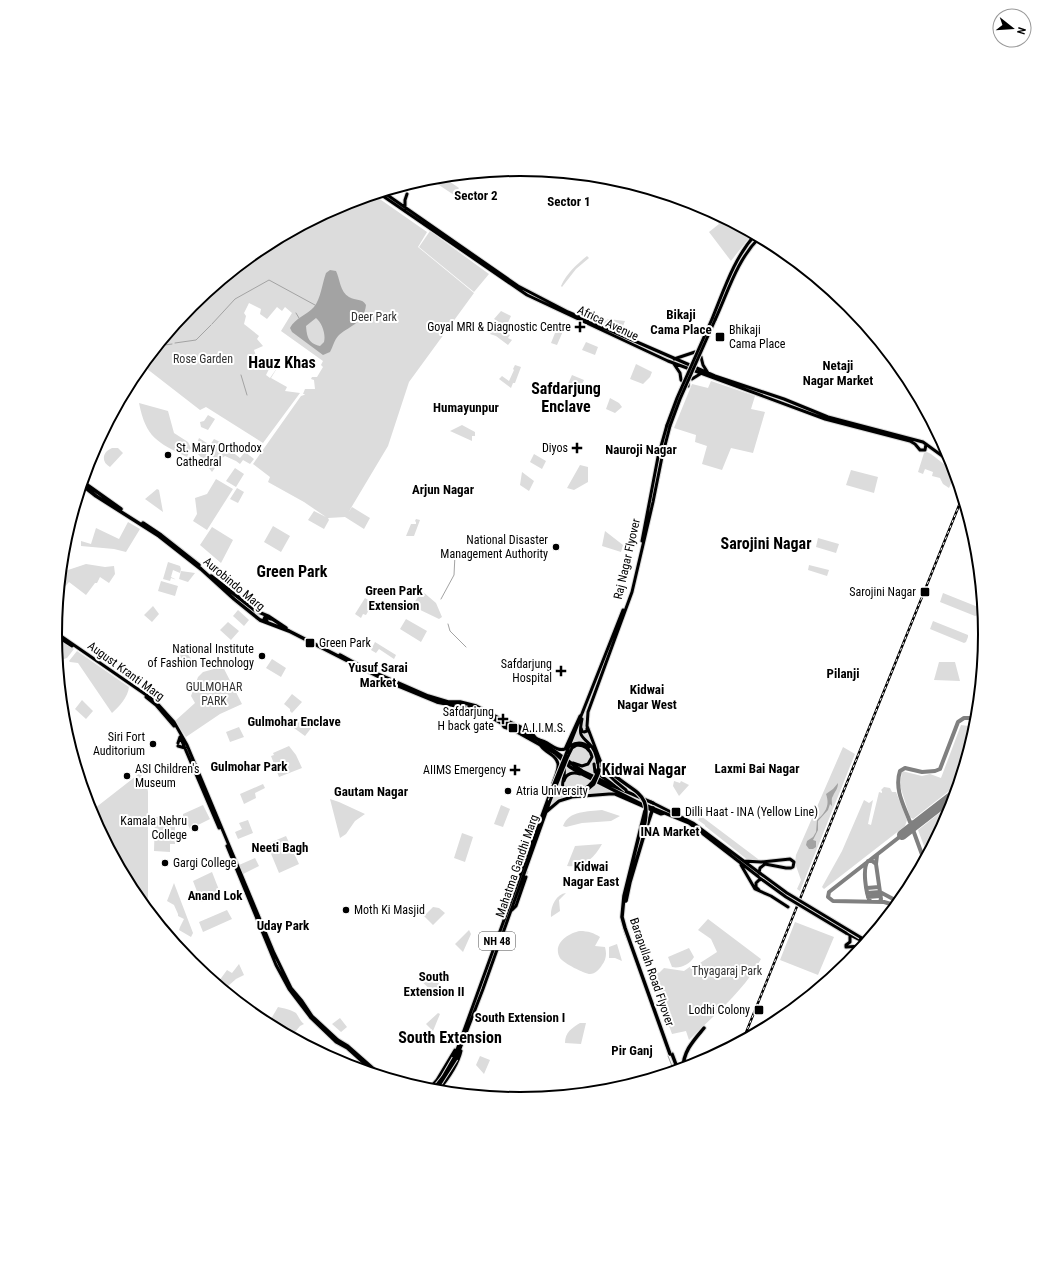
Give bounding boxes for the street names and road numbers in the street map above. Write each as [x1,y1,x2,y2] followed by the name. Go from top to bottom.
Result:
[575,303,641,343] street label: Africa Avenue
[611,517,643,601] street label: Raj Nagar Flyover
[200,554,268,614] street label: Aurobindo Marg
[85,639,167,703] street label: August Kranti Marg
[493,813,541,919] street label: Mahatma Gandhi Marg
[627,916,677,1028] street label: Barapullah Road Flyover
[479,932,515,950] road number: NH 48

